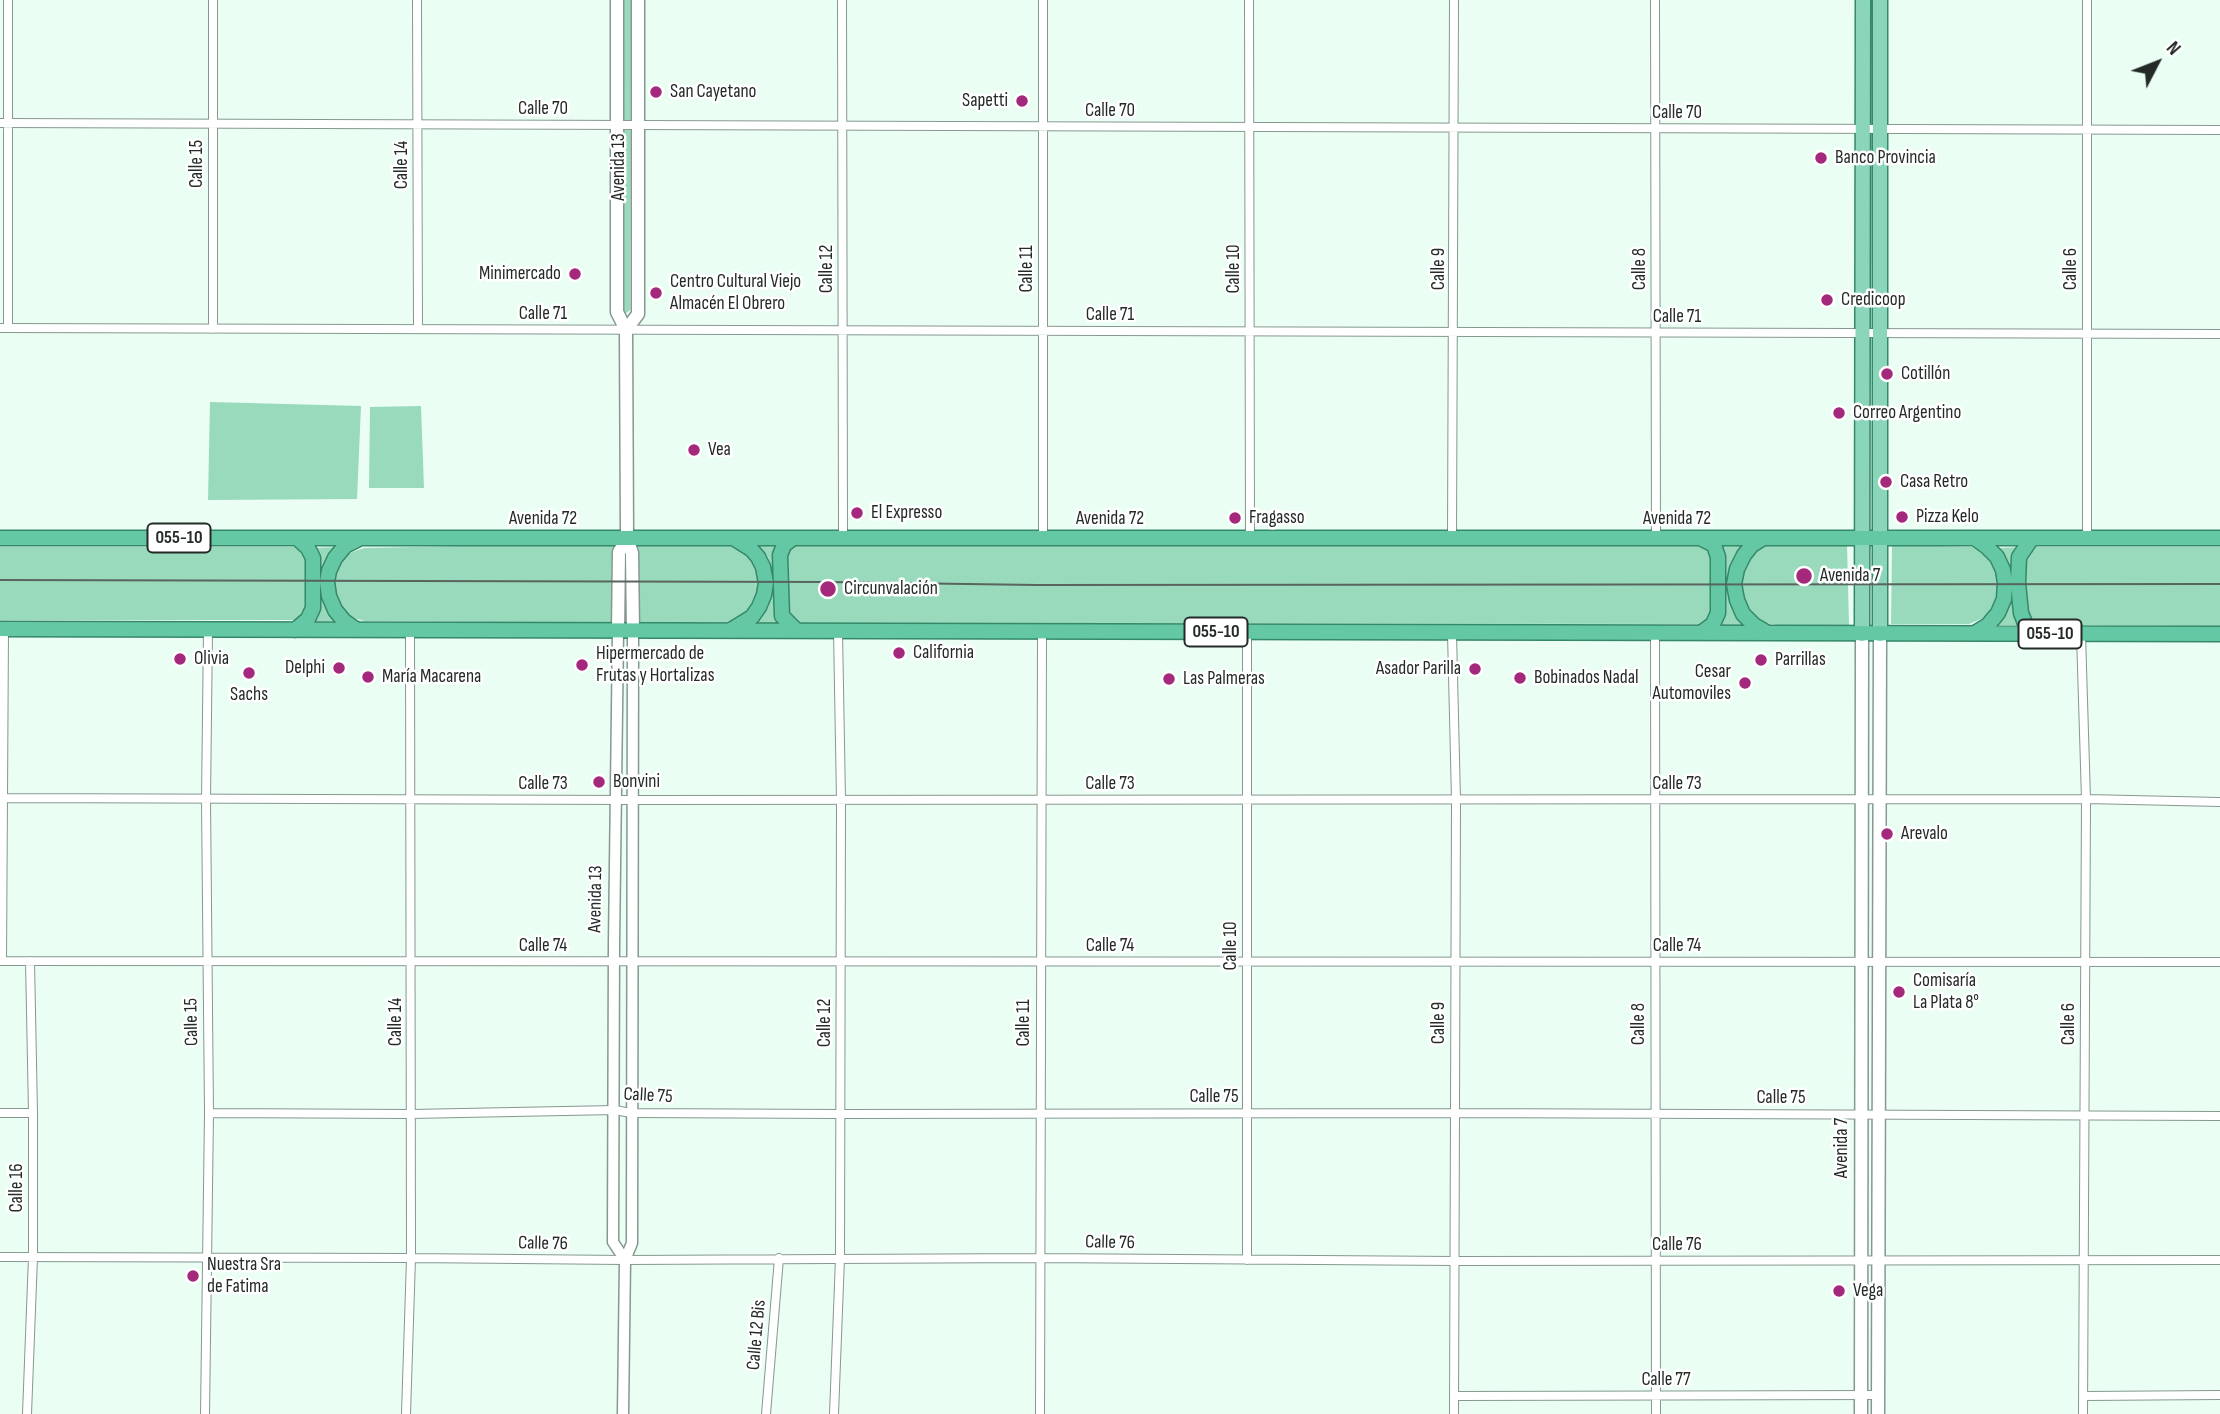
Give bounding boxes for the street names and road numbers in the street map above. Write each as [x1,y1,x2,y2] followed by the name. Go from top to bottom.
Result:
[518,98,568,120] street label: Calle 70
[1085,100,1135,122] street label: Calle 70
[1652,102,1702,124] street label: Calle 70
[608,133,630,201] street label: Avenida 13
[186,140,208,188] street label: Calle 15
[391,141,413,189] street label: Calle 14
[1223,244,1245,294] street label: Calle 10
[816,245,838,293] street label: Calle 12
[1016,245,1038,293] street label: Calle 11
[1428,248,1450,290] street label: Calle 9
[1629,248,1651,290] street label: Calle 8
[2060,248,2082,290] street label: Calle 6
[519,303,567,325] street label: Calle 71
[1086,304,1134,326] street label: Calle 71
[1653,306,1701,328] street label: Calle 71
[509,508,577,530] street label: Avenida 72
[1076,508,1144,530] street label: Avenida 72
[1643,508,1711,530] street label: Avenida 72
[148,524,210,552] road number: 055-10
[1184,618,1248,646] road number: 055-10
[2018,620,2082,648] road number: 055-10
[518,773,568,795] street label: Calle 73
[1085,773,1135,795] street label: Calle 73
[1652,773,1702,795] street label: Calle 73
[584,865,608,933] street label: Avenida 13
[1220,921,1242,971] street label: Calle 10
[519,935,567,957] street label: Calle 74
[1086,935,1134,957] street label: Calle 74
[1653,935,1701,957] street label: Calle 74
[180,998,204,1046] street label: Calle 15
[385,998,407,1046] street label: Calle 14
[814,999,836,1047] street label: Calle 12
[1013,999,1035,1047] street label: Calle 11
[1428,1002,1450,1044] street label: Calle 9
[1628,1003,1650,1045] street label: Calle 8
[2058,1003,2080,1045] street label: Calle 6
[623,1083,673,1109] street label: Calle 75
[1189,1086,1239,1108] street label: Calle 75
[1756,1087,1806,1109] street label: Calle 75
[1831,1118,1853,1178] street label: Avenida 7
[6,1164,28,1212] street label: Calle 16
[1085,1231,1135,1255] street label: Calle 76
[518,1232,568,1256] street label: Calle 76
[1652,1234,1702,1256] street label: Calle 76
[743,1299,771,1371] street label: Calle 12 Bis
[1641,1369,1691,1391] street label: Calle 77

